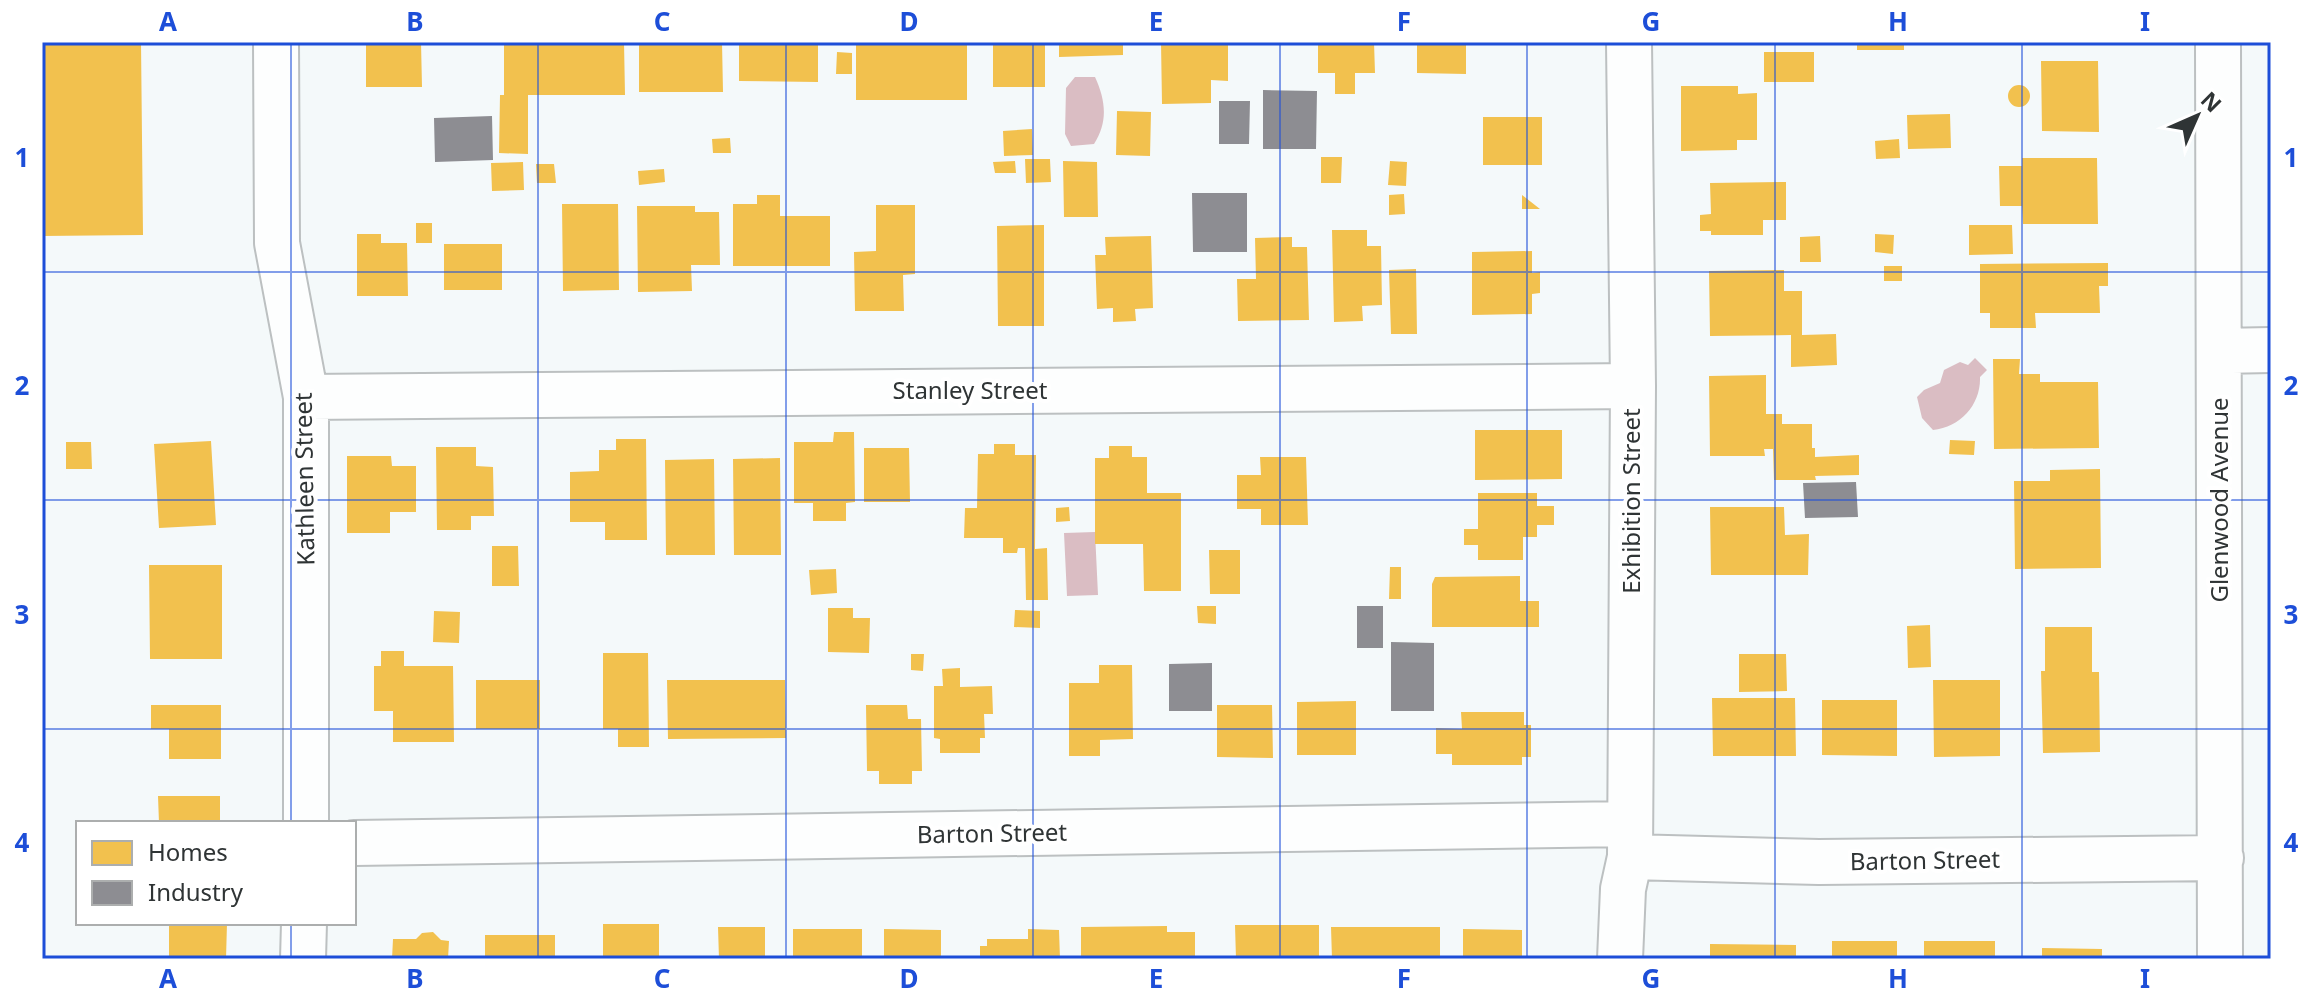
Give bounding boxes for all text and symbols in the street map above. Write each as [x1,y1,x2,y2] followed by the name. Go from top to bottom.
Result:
[159,3,177,39] text: A
[406,3,424,39] text: B
[654,3,670,39] text: C
[899,3,919,39] text: D
[1149,3,1163,39] text: E
[1397,3,1411,39] text: F
[1642,3,1660,39] text: G
[1888,3,1908,39] text: H
[2140,3,2150,39] text: I
[2157,76,2237,156] north arrow
[2195,84,2229,118] text: N
[15,139,29,175] text: 1
[2284,139,2298,175] text: 1
[15,367,30,403] text: 2
[2284,367,2299,403] text: 2
[893,373,1048,406] street label: Stanley Street
[285,392,322,566] street label: Kathleen Street
[2202,397,2235,603] street label: Glenwood Avenue
[1614,408,1647,594] street label: Exhibition Street
[15,596,29,632] text: 3
[2284,596,2298,632] text: 3
[917,815,1068,850] street label: Barton Street
[76,821,356,925] legend
[15,824,30,860] text: 4
[2284,824,2299,860] text: 4
[148,835,228,868] text: Homes
[1850,842,2001,877] street label: Barton Street
[148,875,244,908] text: Industry
[159,960,177,996] text: A
[406,960,424,996] text: B
[654,960,670,996] text: C
[899,960,919,996] text: D
[1149,960,1163,996] text: E
[1397,960,1411,996] text: F
[1642,960,1660,996] text: G
[1888,960,1908,996] text: H
[2140,960,2150,996] text: I

